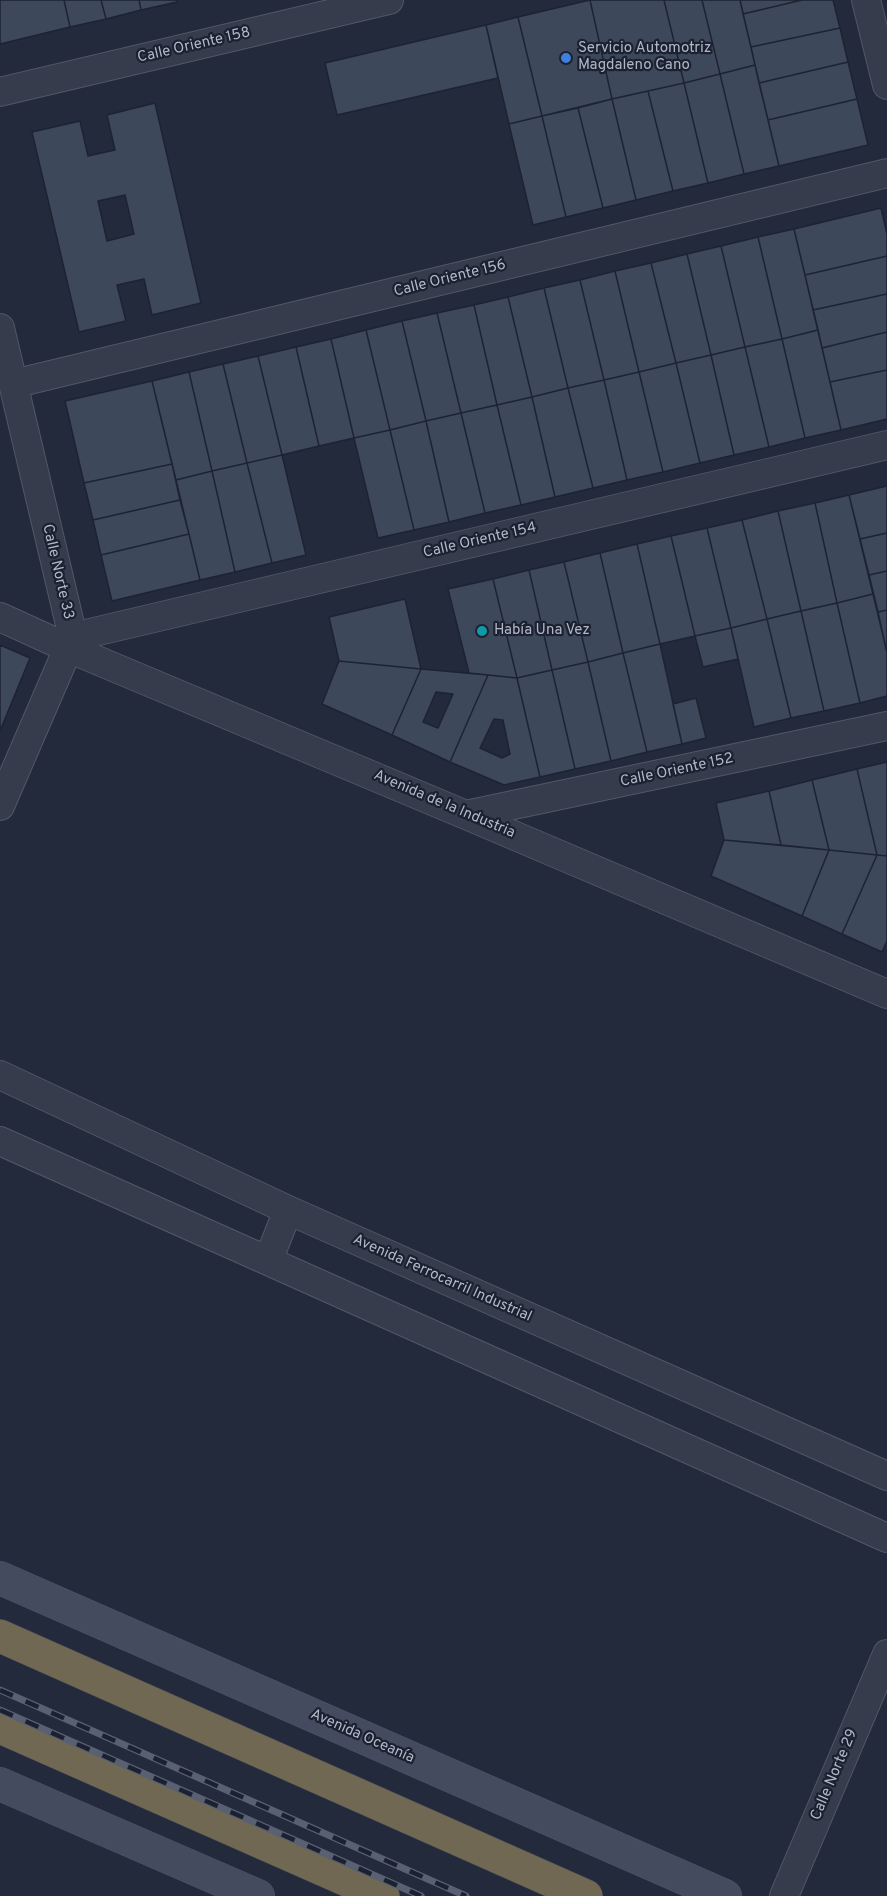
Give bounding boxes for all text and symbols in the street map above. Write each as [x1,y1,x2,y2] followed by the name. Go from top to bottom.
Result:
[136,24,252,68] street label: Calle Oriente 158
[578,40,711,75] place label: Servicio Automotriz Magdaleno Cano
[559,51,573,65] marker: Servicio Automotriz Magdaleno Cano
[392,256,508,302] street label: Calle Oriente 156
[422,519,538,563] street label: Calle Oriente 154
[37,523,77,621] street label: Calle Norte 33
[494,622,590,640] place label: Había Una Vez
[475,624,489,638] marker: Había Una Vez
[619,750,735,792] street label: Calle Oriente 152
[371,767,517,843] street label: Avenida de la Industria
[350,1231,534,1327] street label: Avenida Ferrocarril Industrial
[307,1706,417,1768] street label: Avenida Oceanía
[808,1727,862,1823] street label: Calle Norte 29

